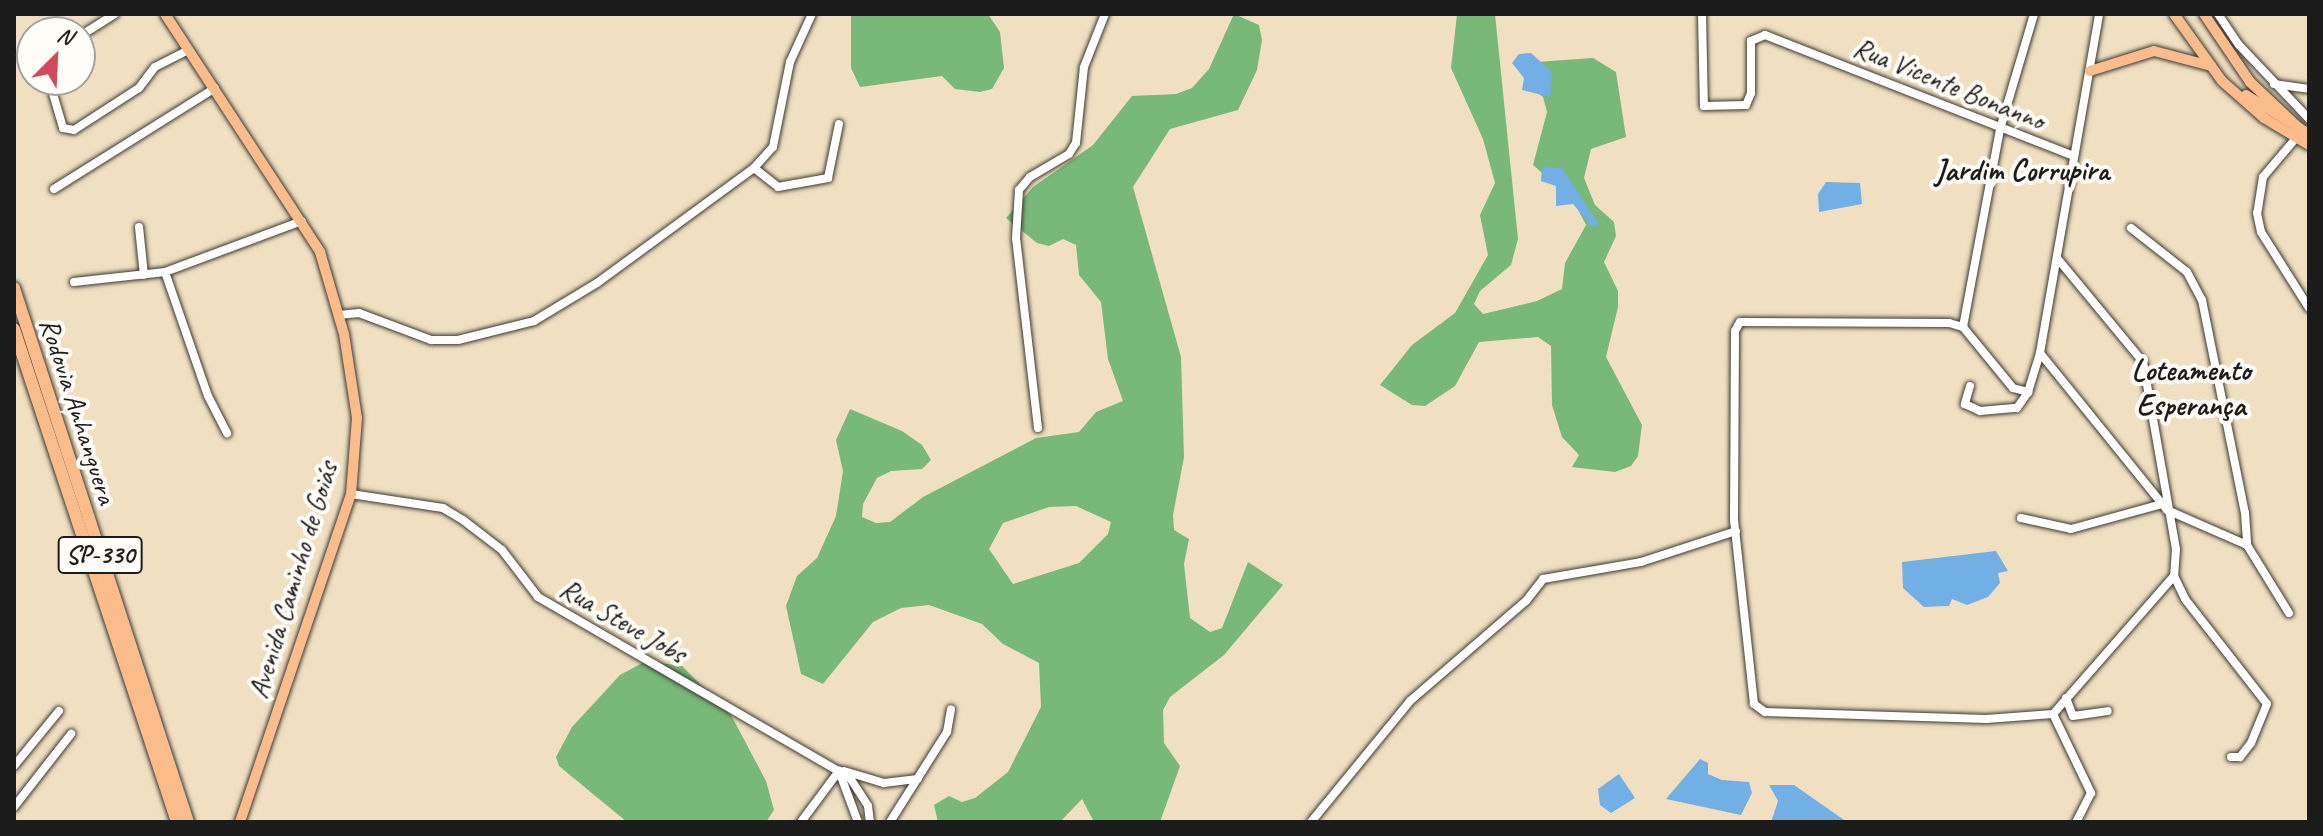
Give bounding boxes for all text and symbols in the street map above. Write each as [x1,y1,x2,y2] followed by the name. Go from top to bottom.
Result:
[16,16,96,96] north arrow
[53,20,77,51] text: N
[1849,31,2049,137] street label: Rua Vicente Bonanno
[1935,152,2109,188] district label: Jardim Corrupira
[32,313,124,509] street label: Rodovia Anhanguera
[2131,352,2251,422] district label: Loteamento Esperança
[241,458,345,702] street label: Avenida Caminho de Goiás
[56,533,144,577] road number: SP-330
[554,571,692,671] street label: Rua Steve Jobs

